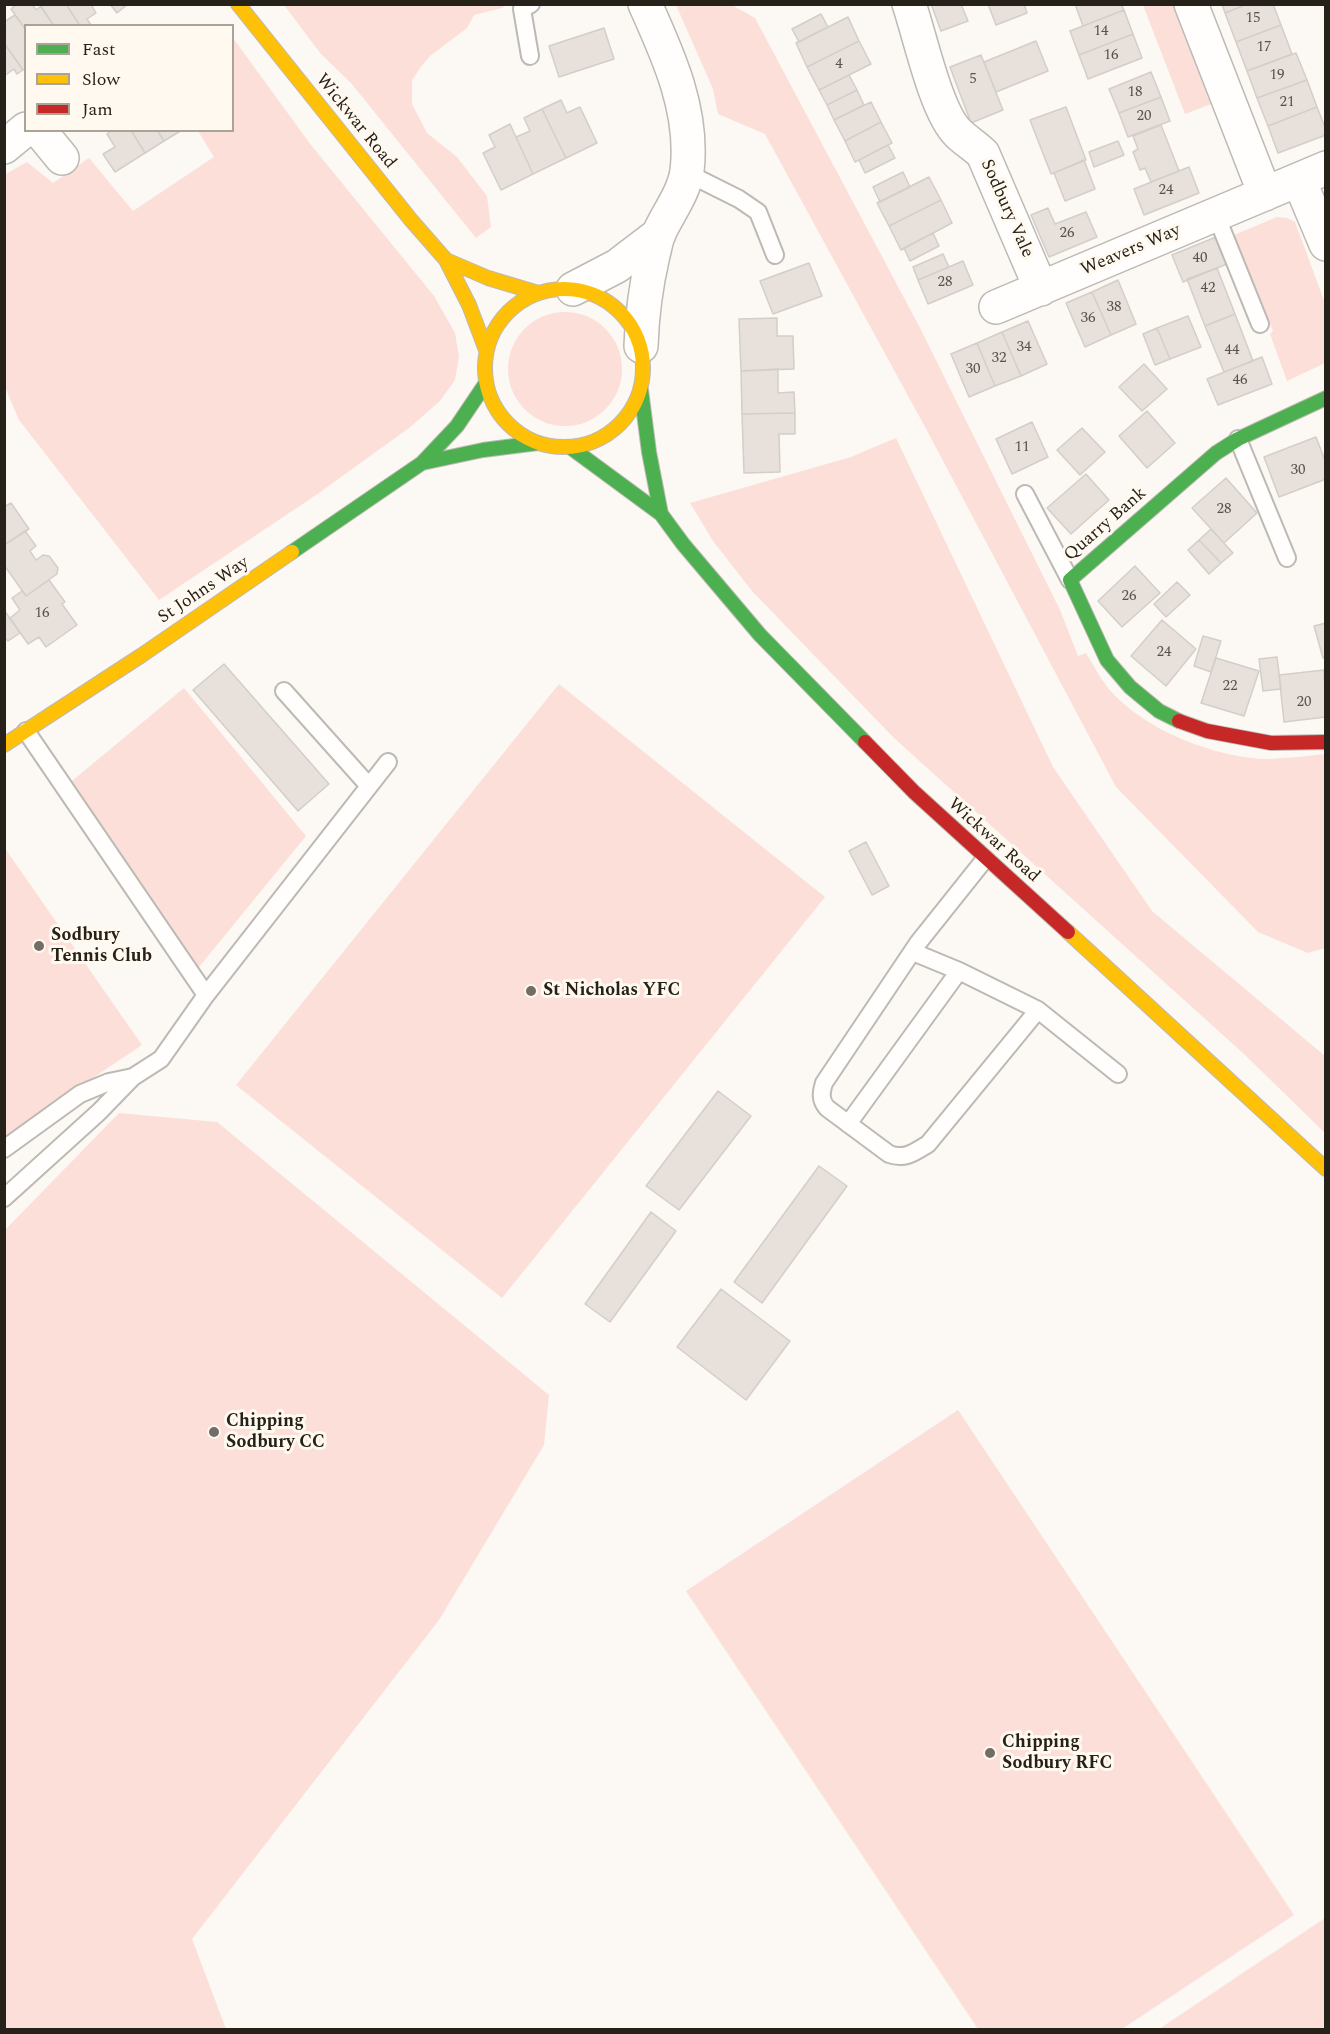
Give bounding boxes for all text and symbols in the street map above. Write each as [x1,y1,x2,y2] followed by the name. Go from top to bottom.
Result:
[1246,10,1260,28] house number: 15
[1094,23,1108,41] house number: 14
[24,24,234,132] legend
[82,36,115,63] text: Fast
[1257,39,1271,57] house number: 17
[1104,47,1118,65] house number: 16
[835,56,843,74] house number: 4
[82,66,120,93] text: Slow
[1270,67,1284,85] house number: 19
[310,70,400,174] street label: Wickwar Road
[969,71,977,89] house number: 5
[1128,84,1142,102] house number: 18
[1280,94,1294,112] house number: 21
[82,96,113,123] text: Jam
[1137,108,1151,126] house number: 20
[975,156,1037,262] street label: Sodbury Vale
[1159,182,1173,200] house number: 24
[1078,220,1184,282] street label: Weavers Way
[1060,225,1074,243] house number: 26
[1193,250,1207,268] house number: 40
[938,274,952,292] house number: 28
[1201,280,1215,298] house number: 42
[1107,299,1121,317] house number: 38
[1081,310,1095,328] house number: 36
[1017,339,1031,357] house number: 34
[1225,342,1239,360] house number: 44
[992,350,1006,368] house number: 32
[966,361,980,379] house number: 30
[1233,372,1247,390] house number: 46
[1015,439,1029,457] house number: 11
[1291,462,1305,480] house number: 30
[1060,483,1152,567] street label: Quarry Bank
[1217,501,1231,519] house number: 28
[154,553,254,629] street label: St Johns Way
[1122,588,1136,606] house number: 26
[35,605,49,623] house number: 16
[1157,644,1171,662] house number: 24
[1223,678,1237,696] house number: 22
[1297,694,1311,712] house number: 20
[943,794,1043,888] street label: Wickwar Road
[51,925,152,968] place label: Sodbury Tennis Club
[32,939,46,953] marker: Sodbury Tennis Club
[543,980,680,1002] place label: St Nicholas YFC
[524,984,538,998] marker: St Nicholas YFC
[226,1411,325,1454] place label: Chipping Sodbury CC
[207,1425,221,1439] marker: Chipping Sodbury CC
[1002,1732,1112,1774] place label: Chipping Sodbury RFC
[983,1746,997,1760] marker: Chipping Sodbury RFC

